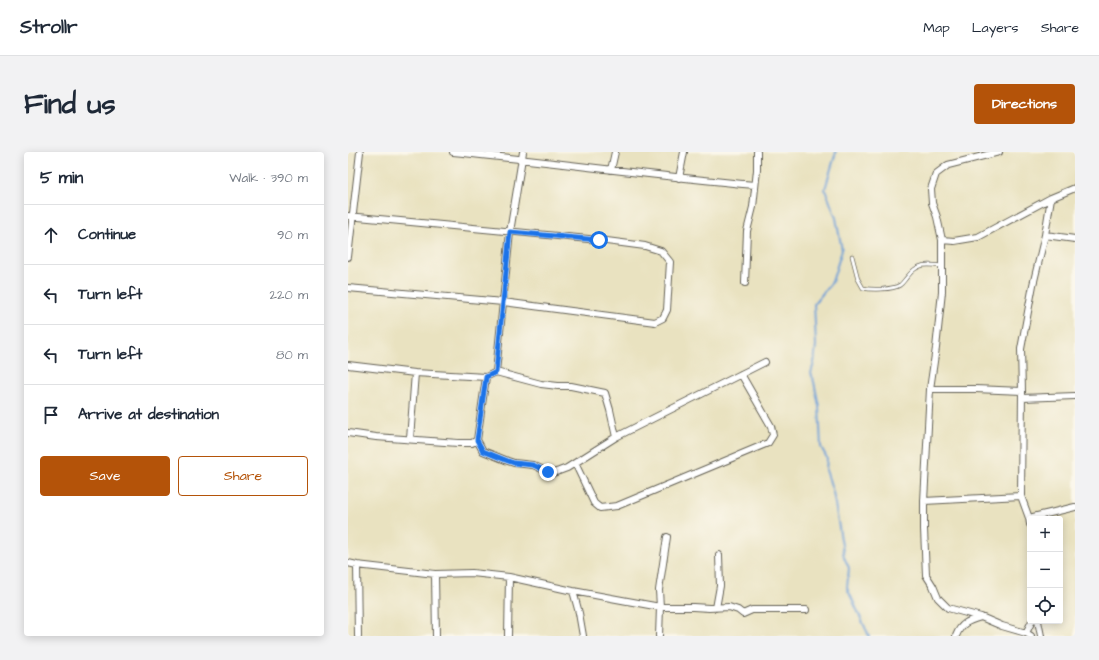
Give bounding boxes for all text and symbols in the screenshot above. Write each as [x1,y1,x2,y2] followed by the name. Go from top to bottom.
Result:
[20,14,78,41] text: Strollr
[923,18,950,38] text: Map
[972,18,1019,38] text: Layers
[1041,18,1079,38] text: Share
[974,84,1075,124] button: Directions
[24,85,115,124] text: Find us
[40,166,83,190] text: 5 min
[229,169,308,187] text: Walk · 390 m
[40,224,62,246] icon: ahead
[78,224,136,245] text: Continue
[277,226,308,244] text: 90 m
[590,231,608,249] route start
[40,284,62,306] icon: left
[78,284,142,305] text: Turn left
[270,286,308,304] text: 220 m
[40,344,62,366] icon: left
[78,344,142,365] text: Turn left
[276,346,308,364] text: 80 m
[40,404,62,426] icon: arrive
[78,404,219,425] text: Arrive at destination
[40,456,170,496] button: Save
[178,456,308,496] button: Share
[539,463,557,481] route end
[1027,516,1063,624] map controls
[1027,516,1063,552] button: +
[1027,552,1063,588] button: −
[1027,588,1063,624] button: locate

